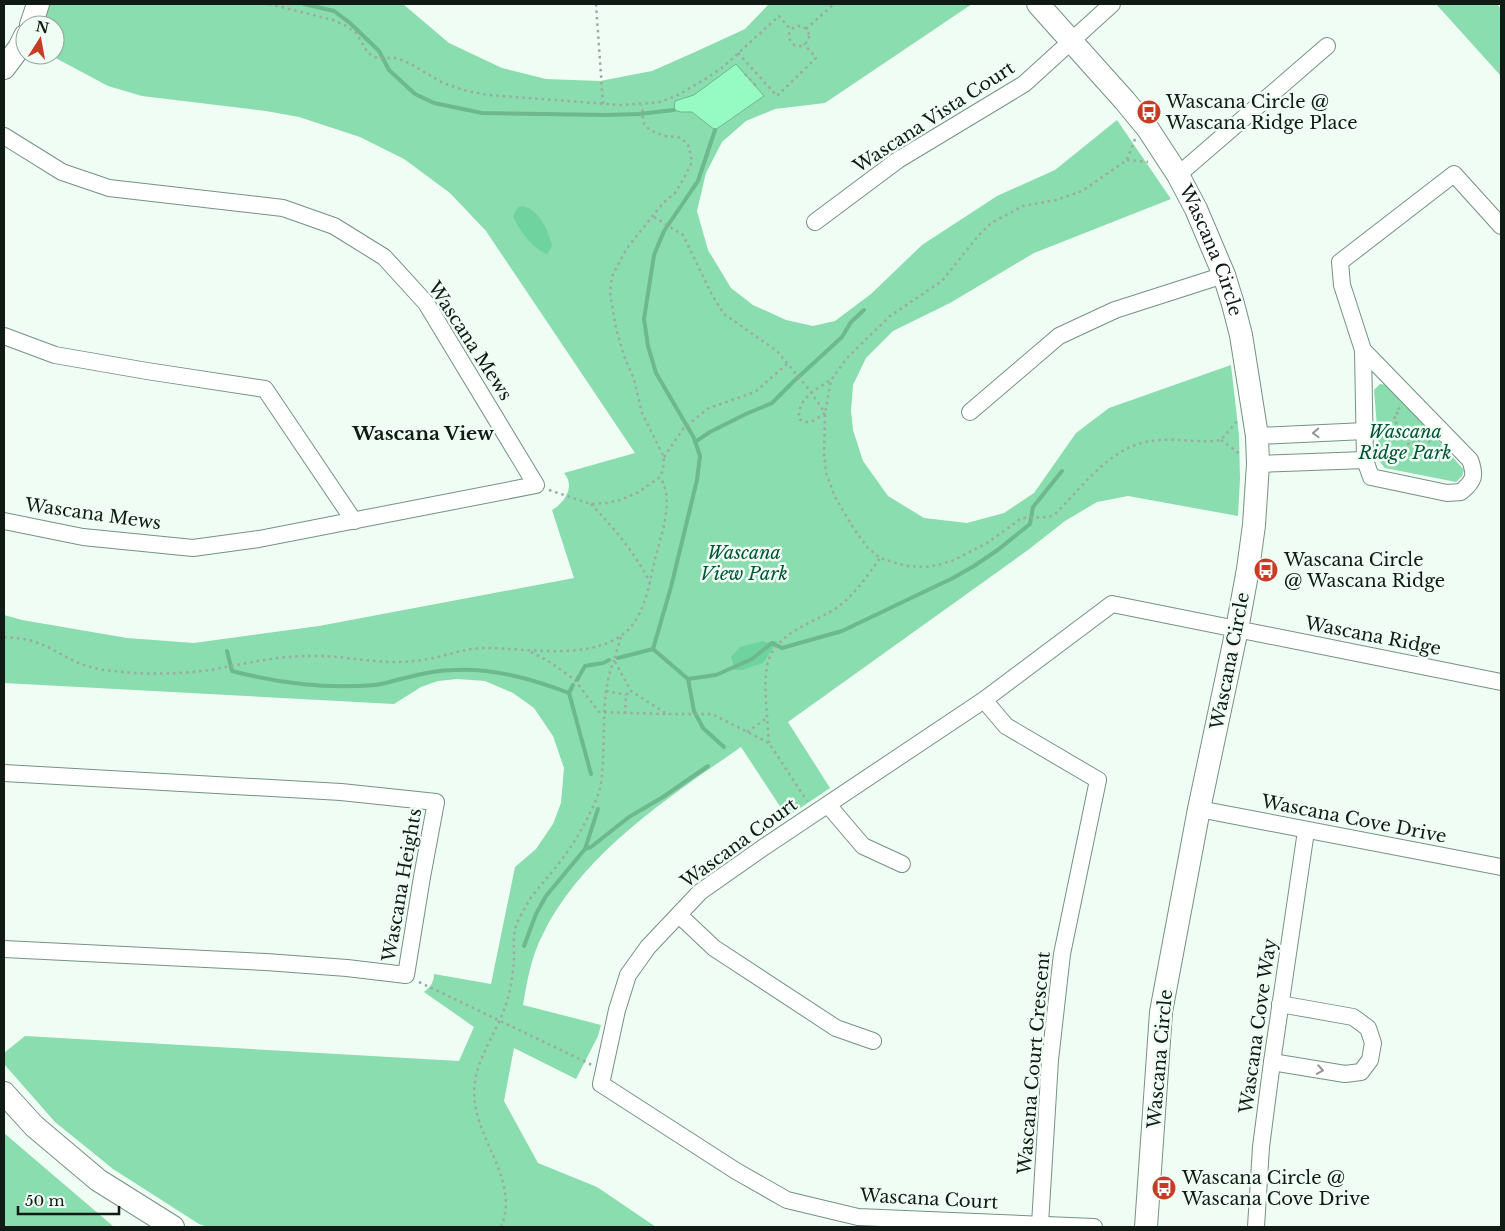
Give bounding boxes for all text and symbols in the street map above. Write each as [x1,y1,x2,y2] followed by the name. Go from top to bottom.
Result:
[15,15,65,65] north arrow
[34,17,51,37] text: N
[848,57,1019,178] street label: Wascana Vista Court
[1165,91,1357,134] place label: Wascana Circle @ Wascana Ridge Place
[1136,99,1162,125] bus stop icon: Wascana Circle @ Wascana Ridge Place
[1174,180,1247,318] street label: Wascana Circle
[423,277,517,405] street label: Wascana Mews
[1358,421,1451,464] park label: Wascana Ridge Park
[351,422,494,445] district label: Wascana View
[1312,428,1320,438] one-way arrow
[22,493,163,534] street label: Wascana Mews
[700,542,788,585] park label: Wascana View Park
[1283,549,1445,592] place label: Wascana Circle @ Wascana Ridge
[1253,557,1279,583] bus stop icon: Wascana Circle @ Wascana Ridge
[1206,590,1254,733] street label: Wascana Circle
[1302,612,1443,660] street label: Wascana Ridge
[1259,790,1448,848] street label: Wascana Cove Drive
[676,793,802,893] street label: Wascana Court
[377,807,426,964] street label: Wascana Heights
[1235,937,1281,1116] street label: Wascana Cove Way
[1013,950,1055,1177] street label: Wascana Court Crescent
[1143,989,1177,1130] street label: Wascana Circle
[1316,1064,1324,1074] one-way arrow
[1181,1167,1370,1210] place label: Wascana Circle @ Wascana Cove Drive
[1151,1175,1177,1201] bus stop icon: Wascana Circle @ Wascana Cove Drive
[18,1184,119,1216] scale bar
[858,1184,999,1214] street label: Wascana Court
[25,1191,65,1210] text: 50 m

